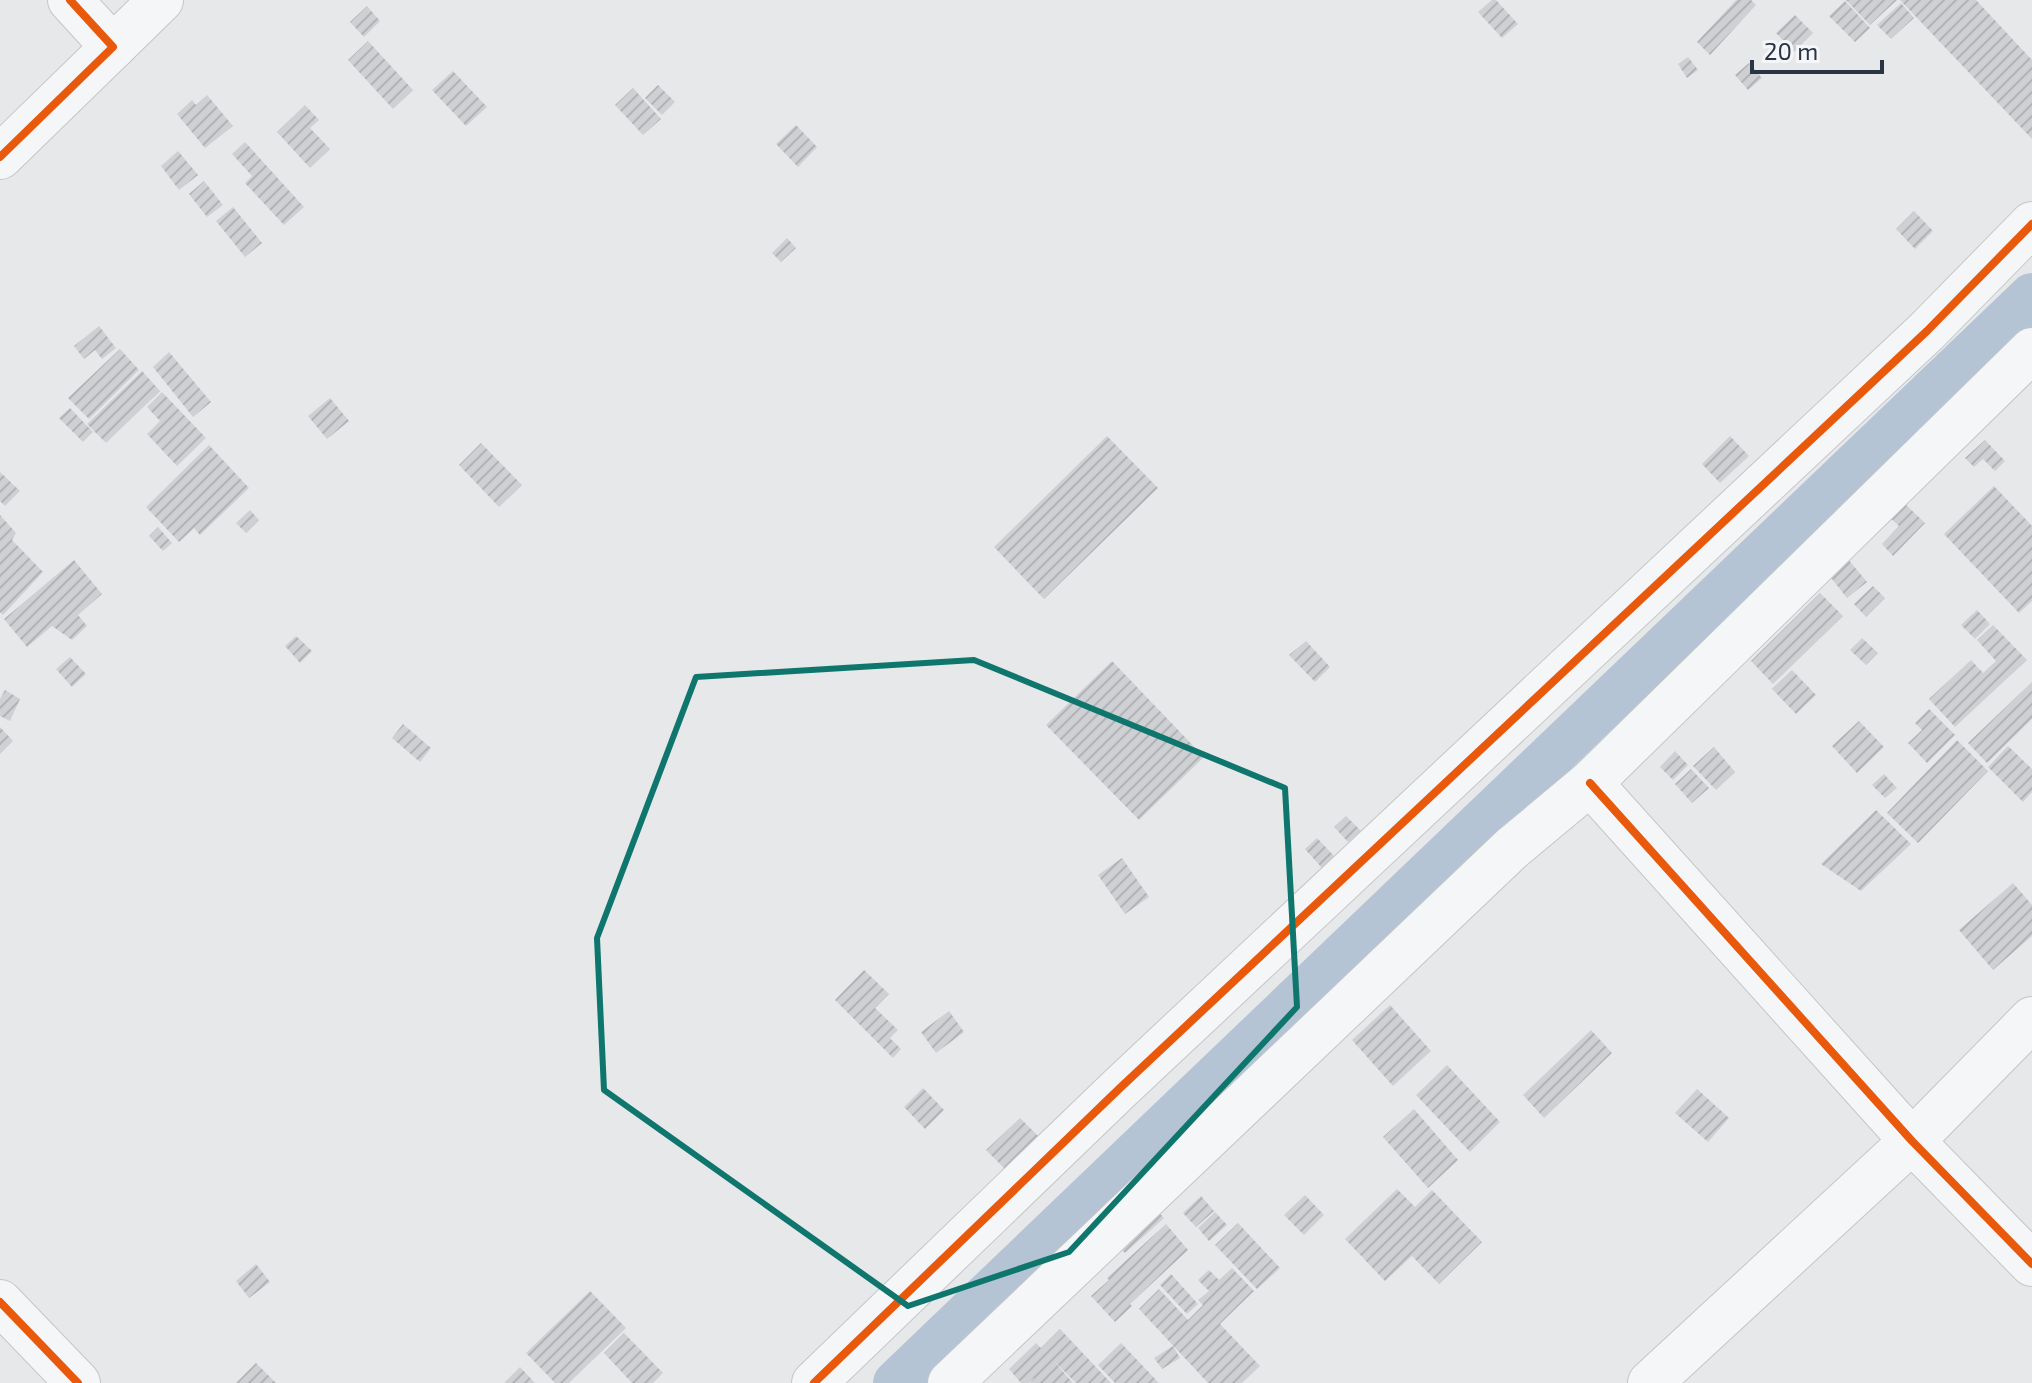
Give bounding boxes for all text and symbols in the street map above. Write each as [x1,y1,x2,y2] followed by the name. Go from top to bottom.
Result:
[1752,24,1882,74] scale bar
[1764,36,1818,65] text: 20 m

